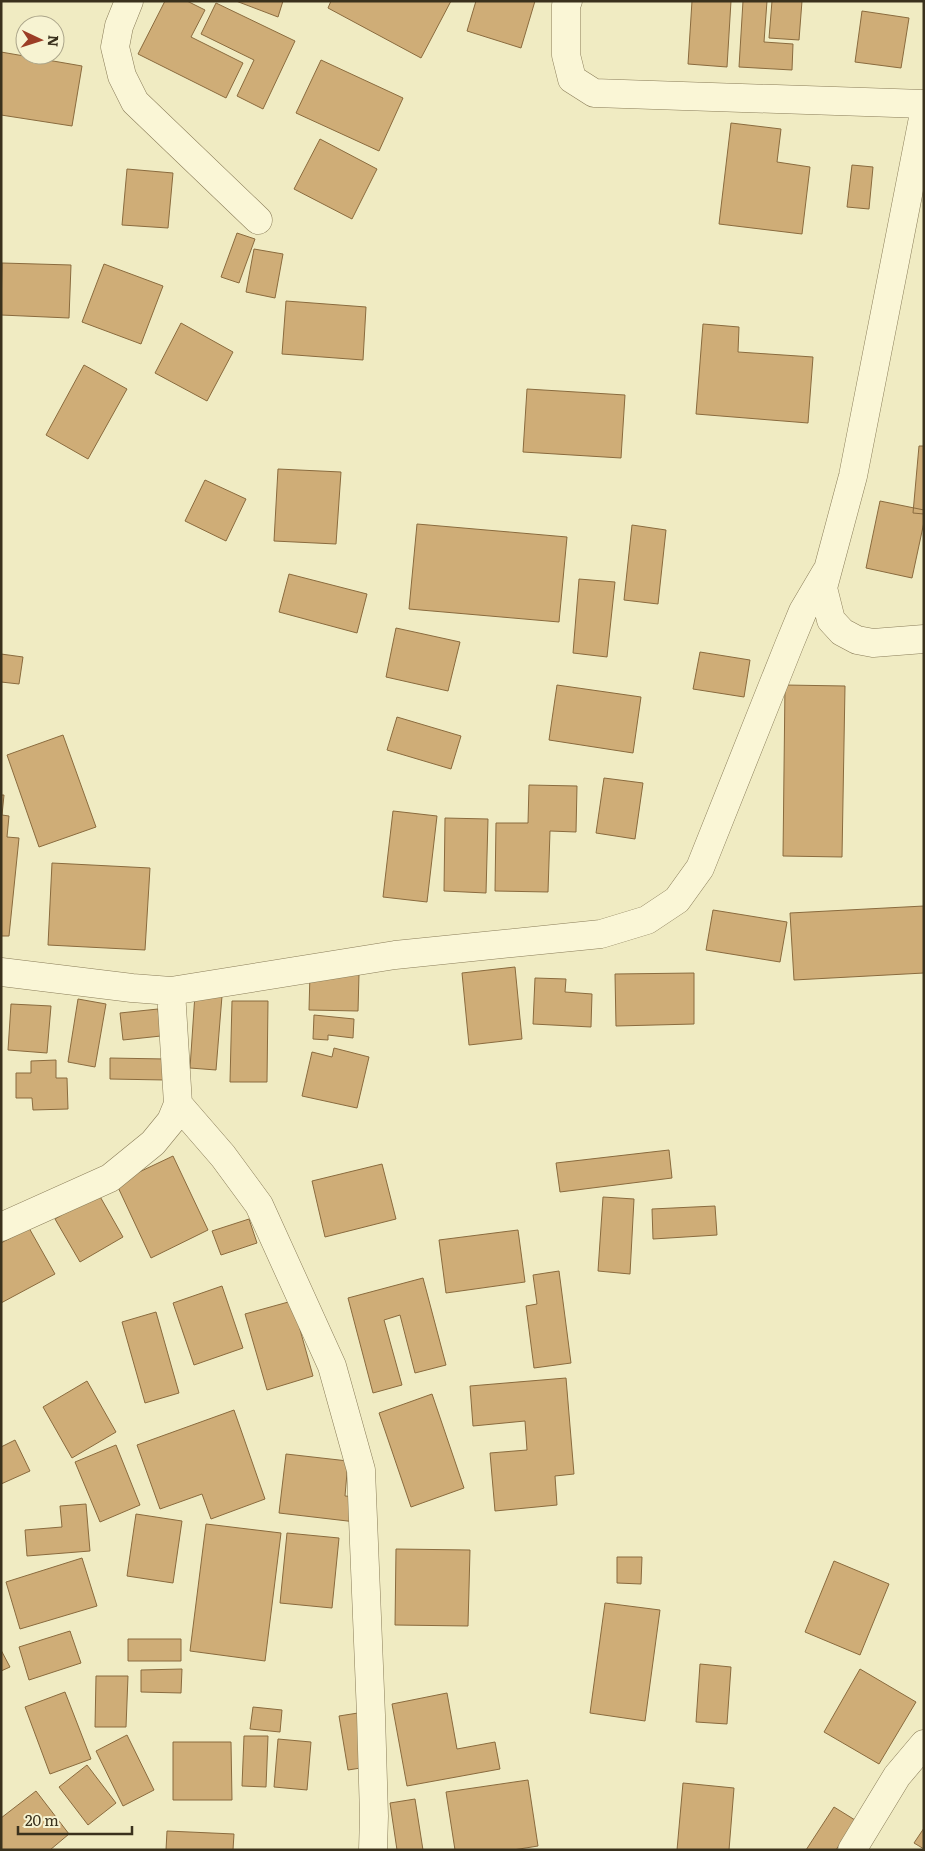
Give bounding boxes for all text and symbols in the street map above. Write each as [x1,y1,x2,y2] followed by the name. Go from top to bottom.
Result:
[15,15,65,65] north arrow
[44,34,64,48] text: N
[18,1804,131,1836] scale bar
[25,1808,59,1831] text: 20 m

